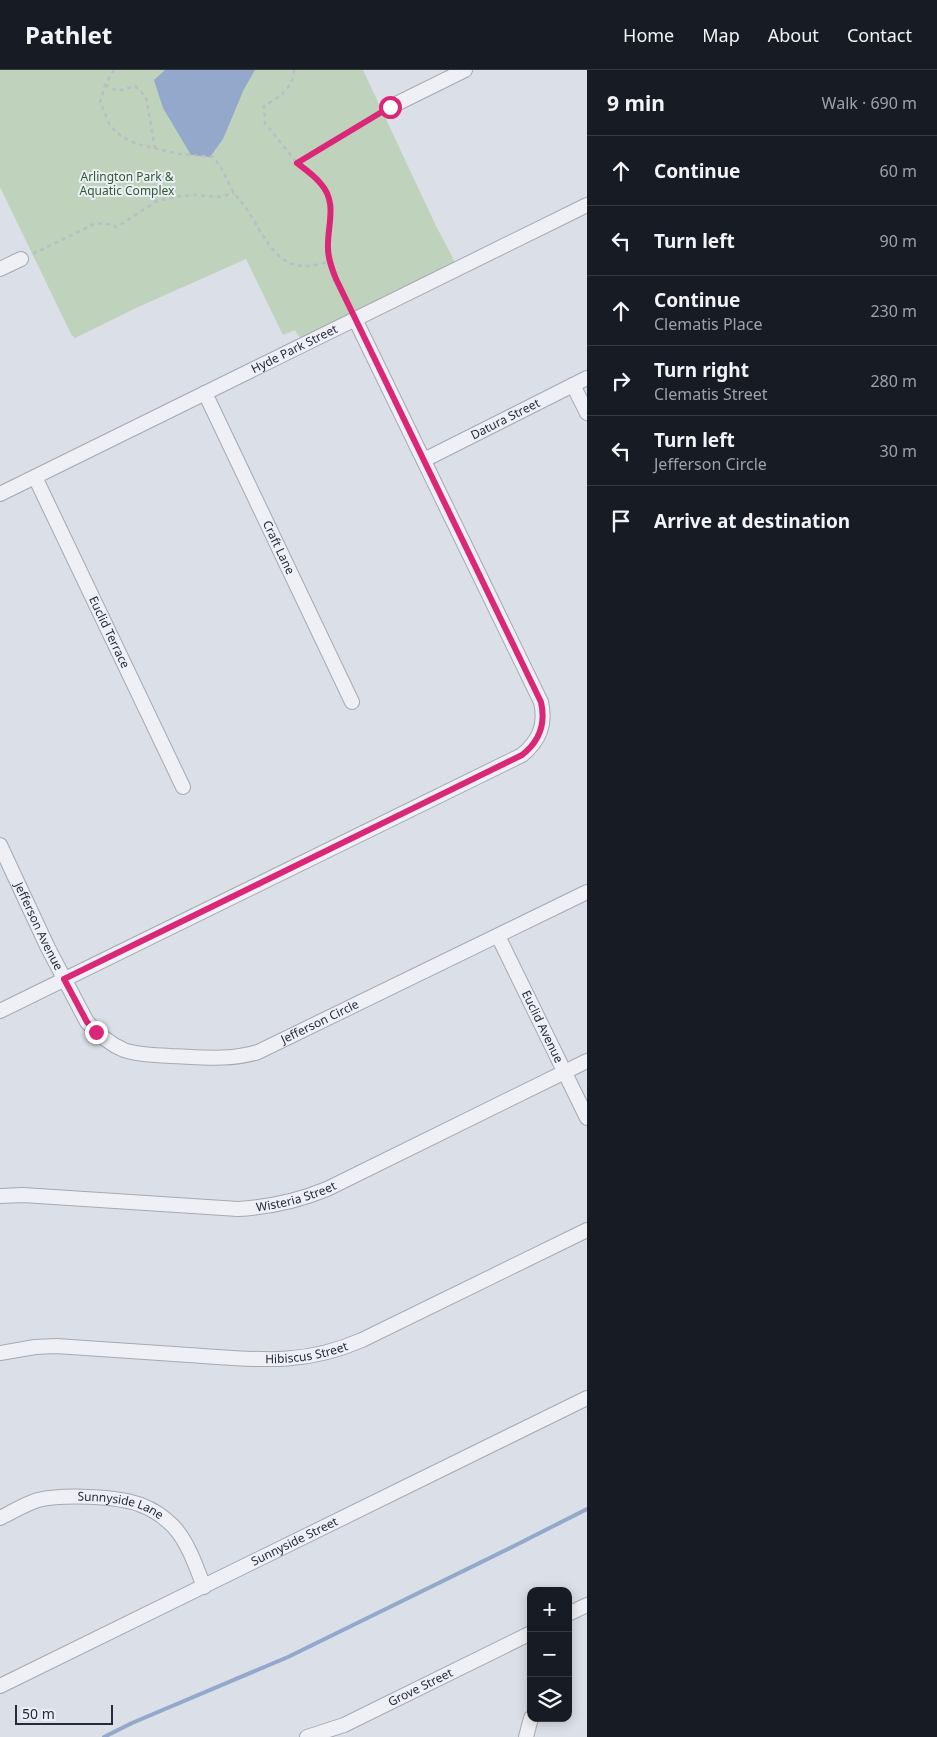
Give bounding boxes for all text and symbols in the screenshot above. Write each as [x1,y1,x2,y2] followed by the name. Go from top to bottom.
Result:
[25,18,112,51] text: Pathlet
[623,23,674,47] text: Home
[702,23,740,47] text: Map
[768,23,819,47] text: About
[847,23,912,47] text: Contact
[607,89,665,117] text: 9 min
[822,92,917,114] text: Walk · 690 m
[379,96,402,119] route start
[607,157,635,185] icon: ahead
[654,158,740,184] text: Continue
[880,160,917,182] text: 60 m
[80,168,175,199] park label: Arlington Park & Aquatic Complex
[607,227,635,255] icon: left
[654,228,735,254] text: Turn left
[880,230,917,252] text: 90 m
[654,287,740,313] text: Continue
[607,297,635,325] icon: ahead
[870,300,917,322] text: 230 m
[654,313,762,335] text: Clematis Place
[248,320,341,377] street label: Hyde Park Street
[654,357,749,383] text: Turn right
[607,367,635,395] icon: right
[870,370,917,392] text: 280 m
[654,383,768,405] text: Clematis Street
[468,394,543,443] street label: Datura Street
[654,427,735,453] text: Turn left
[607,437,635,465] icon: left
[880,440,917,462] text: 30 m
[654,453,767,475] text: Jefferson Circle
[607,507,635,535] icon: arrive
[654,508,850,534] text: Arrive at destination
[259,517,299,577] street label: Craft Lane
[85,593,134,671] street label: Euclid Terrace
[10,878,67,973] street label: Jefferson Avenue
[518,987,568,1066] street label: Euclid Avenue
[277,995,362,1048] street label: Jefferson Circle
[85,1021,108,1044] route end
[255,1177,339,1215] street label: Wisteria Street
[265,1337,351,1367] street label: Hibiscus Street
[77,1488,167,1523] street label: Sunnyside Lane
[248,1512,341,1570] street label: Sunnyside Street
[527,1587,572,1722] map controls
[527,1587,572,1632] button: +
[527,1632,572,1677] button: −
[385,1664,456,1710] street label: Grove Street
[527,1677,572,1722] button: layers
[15,1702,112,1725] scale bar
[22,1704,55,1723] text: 50 m

